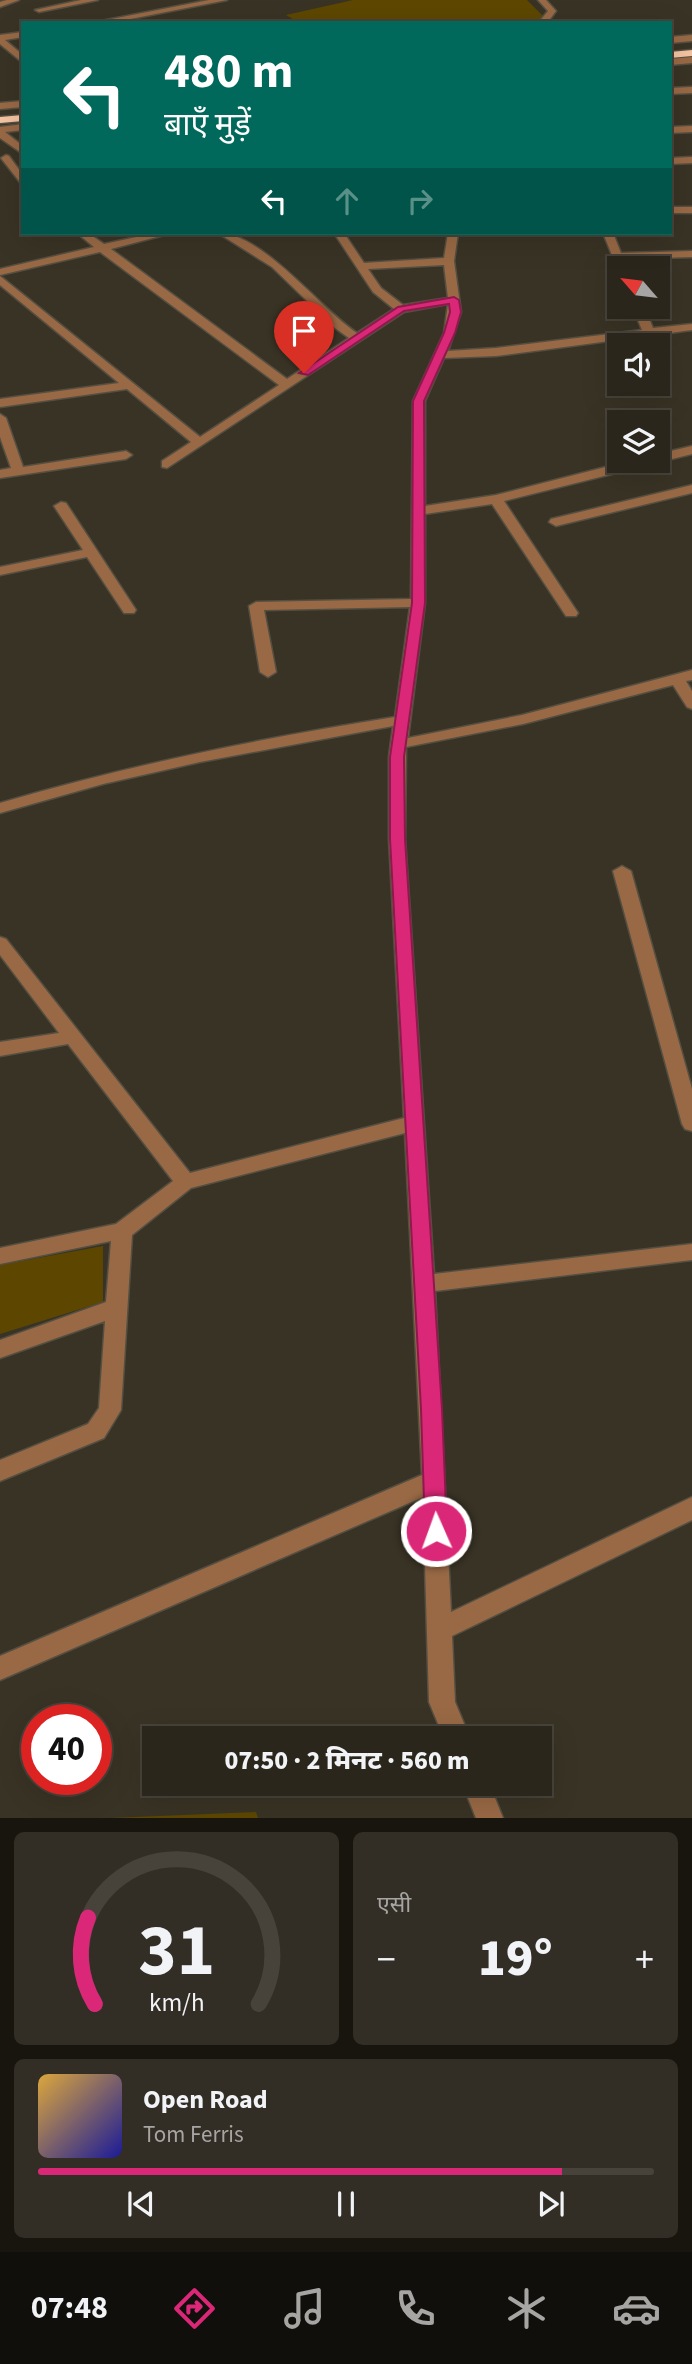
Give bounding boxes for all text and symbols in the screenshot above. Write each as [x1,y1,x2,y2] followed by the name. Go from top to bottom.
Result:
[164,37,293,107] text: 480 m
[49,49,140,140] icon: left
[164,102,251,148] text: बाएँ मुड़ें
[255,182,293,220] icon: left
[328,182,366,220] icon: ahead
[401,182,439,220] icon: right
[607,256,670,318] north arrow
[607,256,670,473] map controls
[274,301,334,373] pin
[285,312,323,350] icon: arrive
[607,333,670,396] button: sound
[607,410,670,473] button: layers
[399,1494,473,1568] position arrow
[21,1704,112,1795] speed limit sign: 40
[225,1742,469,1779] text: 07:50 · 2 मिनट · 560 m
[377,1888,411,1921] text: एसी
[138,1900,215,2004] text: 31
[478,1922,553,1996] text: 19°
[377,1933,396,1987] text: −
[635,1933,654,1987] text: +
[149,1985,204,2021] text: km/h
[143,2081,268,2118] text: Open Road
[143,2118,244,2151] text: Tom Ferris
[122,2185,160,2223] icon: previous
[327,2185,365,2223] icon: pause
[532,2185,570,2223] icon: next
[170,2284,219,2333] icon: directions
[280,2284,329,2333] icon: music
[391,2284,440,2333] icon: phone
[502,2284,551,2333] icon: climate
[612,2284,661,2333] icon: car
[31,2285,108,2331] text: 07:48

